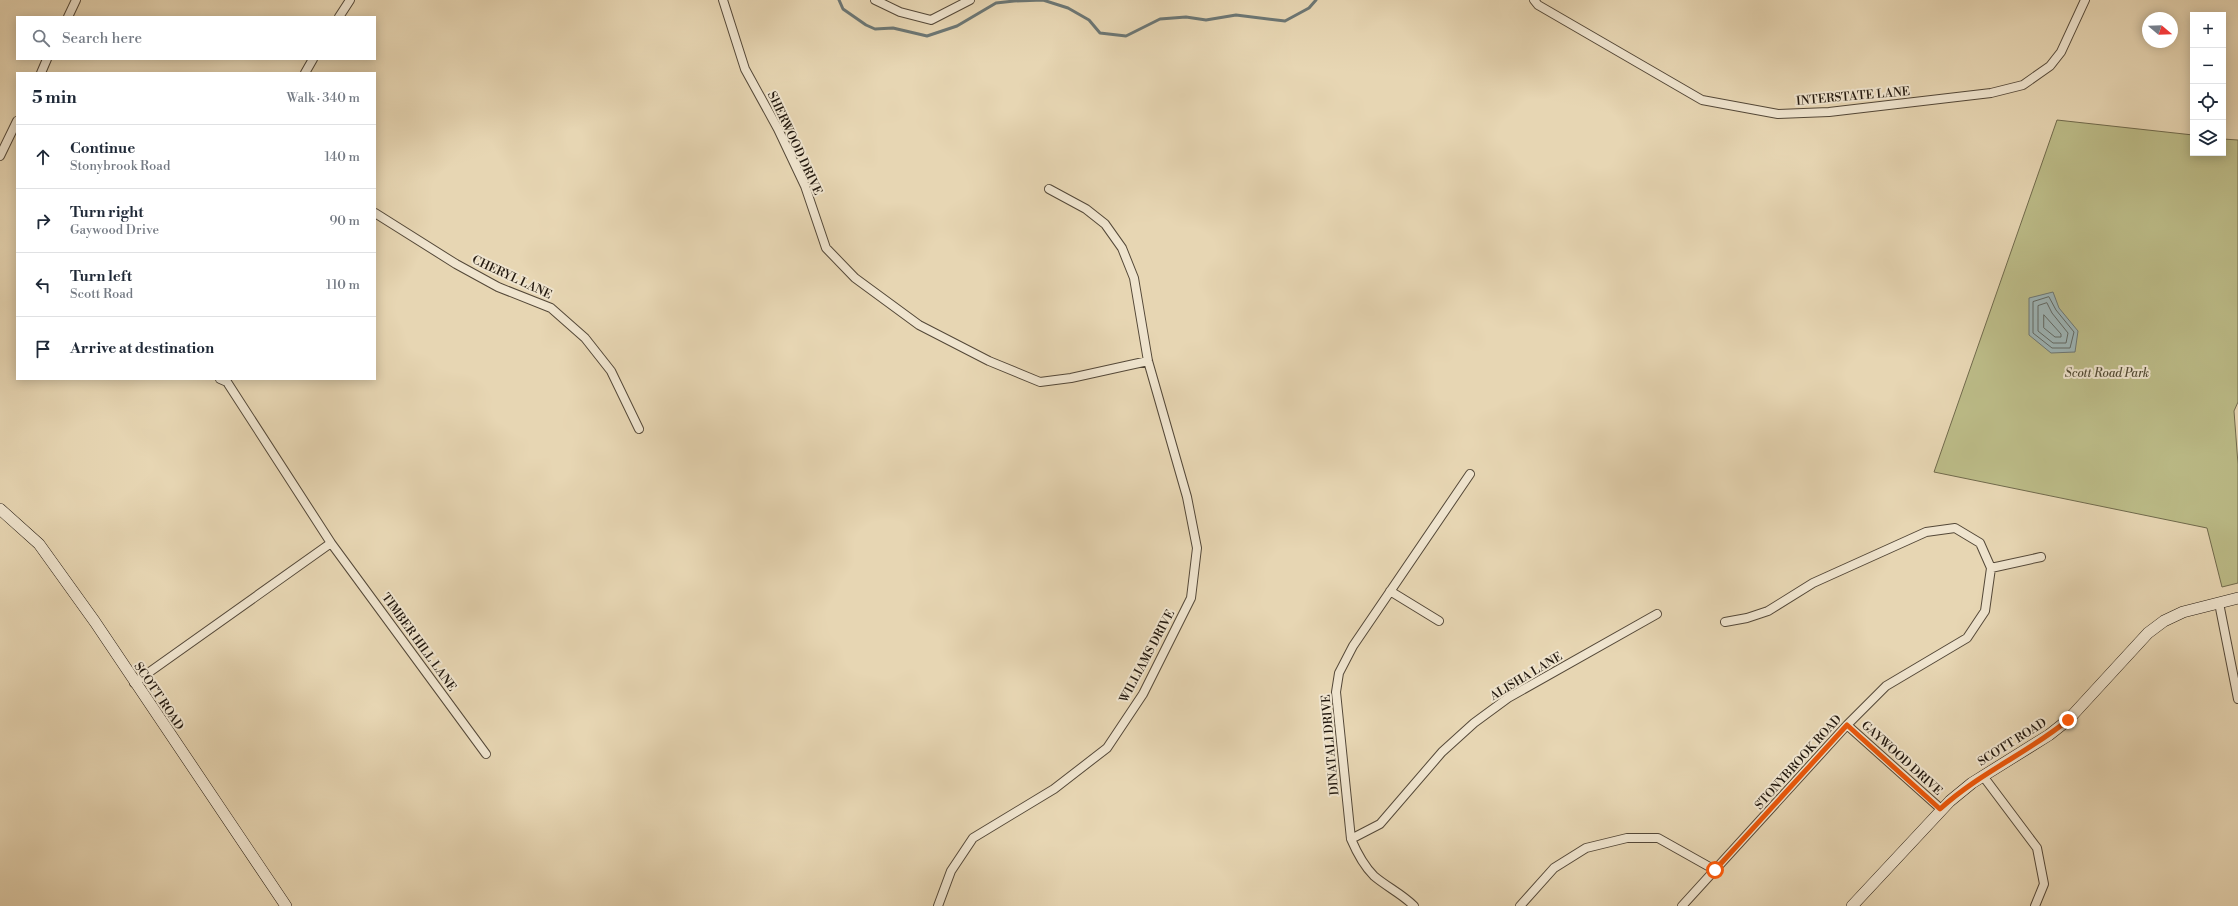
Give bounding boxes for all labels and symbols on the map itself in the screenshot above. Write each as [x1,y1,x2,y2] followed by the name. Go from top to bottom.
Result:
[2142,12,2178,48] north arrow
[1795,84,1911,109] street label: INTERSTATE LANE
[764,89,825,197] street label: SHERWOOD DRIVE
[469,252,554,303] street label: CHERYL LANE
[2065,366,2149,381] park label: Scott Road Park
[378,590,459,694] street label: TIMBER HILL LANE
[1116,607,1178,706] street label: WILLIAMS DRIVE
[1486,649,1565,704] street label: ALISHA LANE
[130,660,187,733] street label: SCOTT ROAD
[1319,694,1342,796] street label: DINATALI DRIVE
[2059,711,2077,729] route end
[1752,712,1845,813] street label: STONYBROOK ROAD
[1975,715,2049,770] street label: SCOTT ROAD
[1858,718,1945,799] street label: GAYWOOD DRIVE
[1706,861,1724,879] route start

